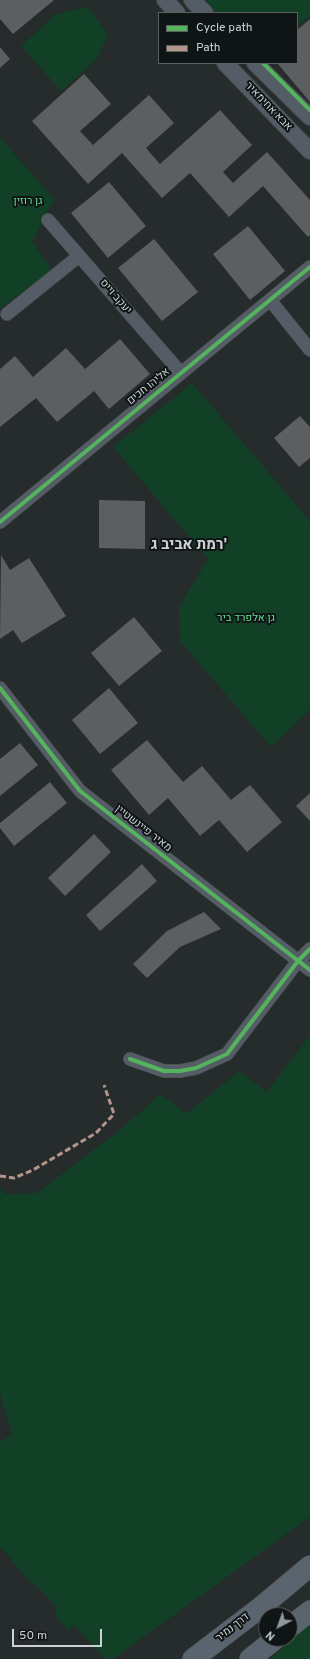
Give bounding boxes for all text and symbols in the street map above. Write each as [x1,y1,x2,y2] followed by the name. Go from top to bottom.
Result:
[158,12,298,64] legend
[196,20,253,36] text: Cycle path
[196,40,221,56] text: Path
[242,80,294,134] street label: אבא אחימאיר
[13,195,43,209] park label: גן רוזין
[96,277,134,317] street label: יעקב וייס
[125,366,173,408] street label: אליהו חכים
[151,537,227,555] district label: רמת אביב ג'
[217,612,275,626] park label: גן אלפרד ביר
[112,803,174,855] street label: מאיר פיינשטיין
[258,1607,298,1647] north arrow
[214,1611,252,1645] street label: דרך נמיר
[14,1621,104,1647] scale bar
[263,1627,278,1643] text: N
[19,1628,47,1644] text: 50 m

